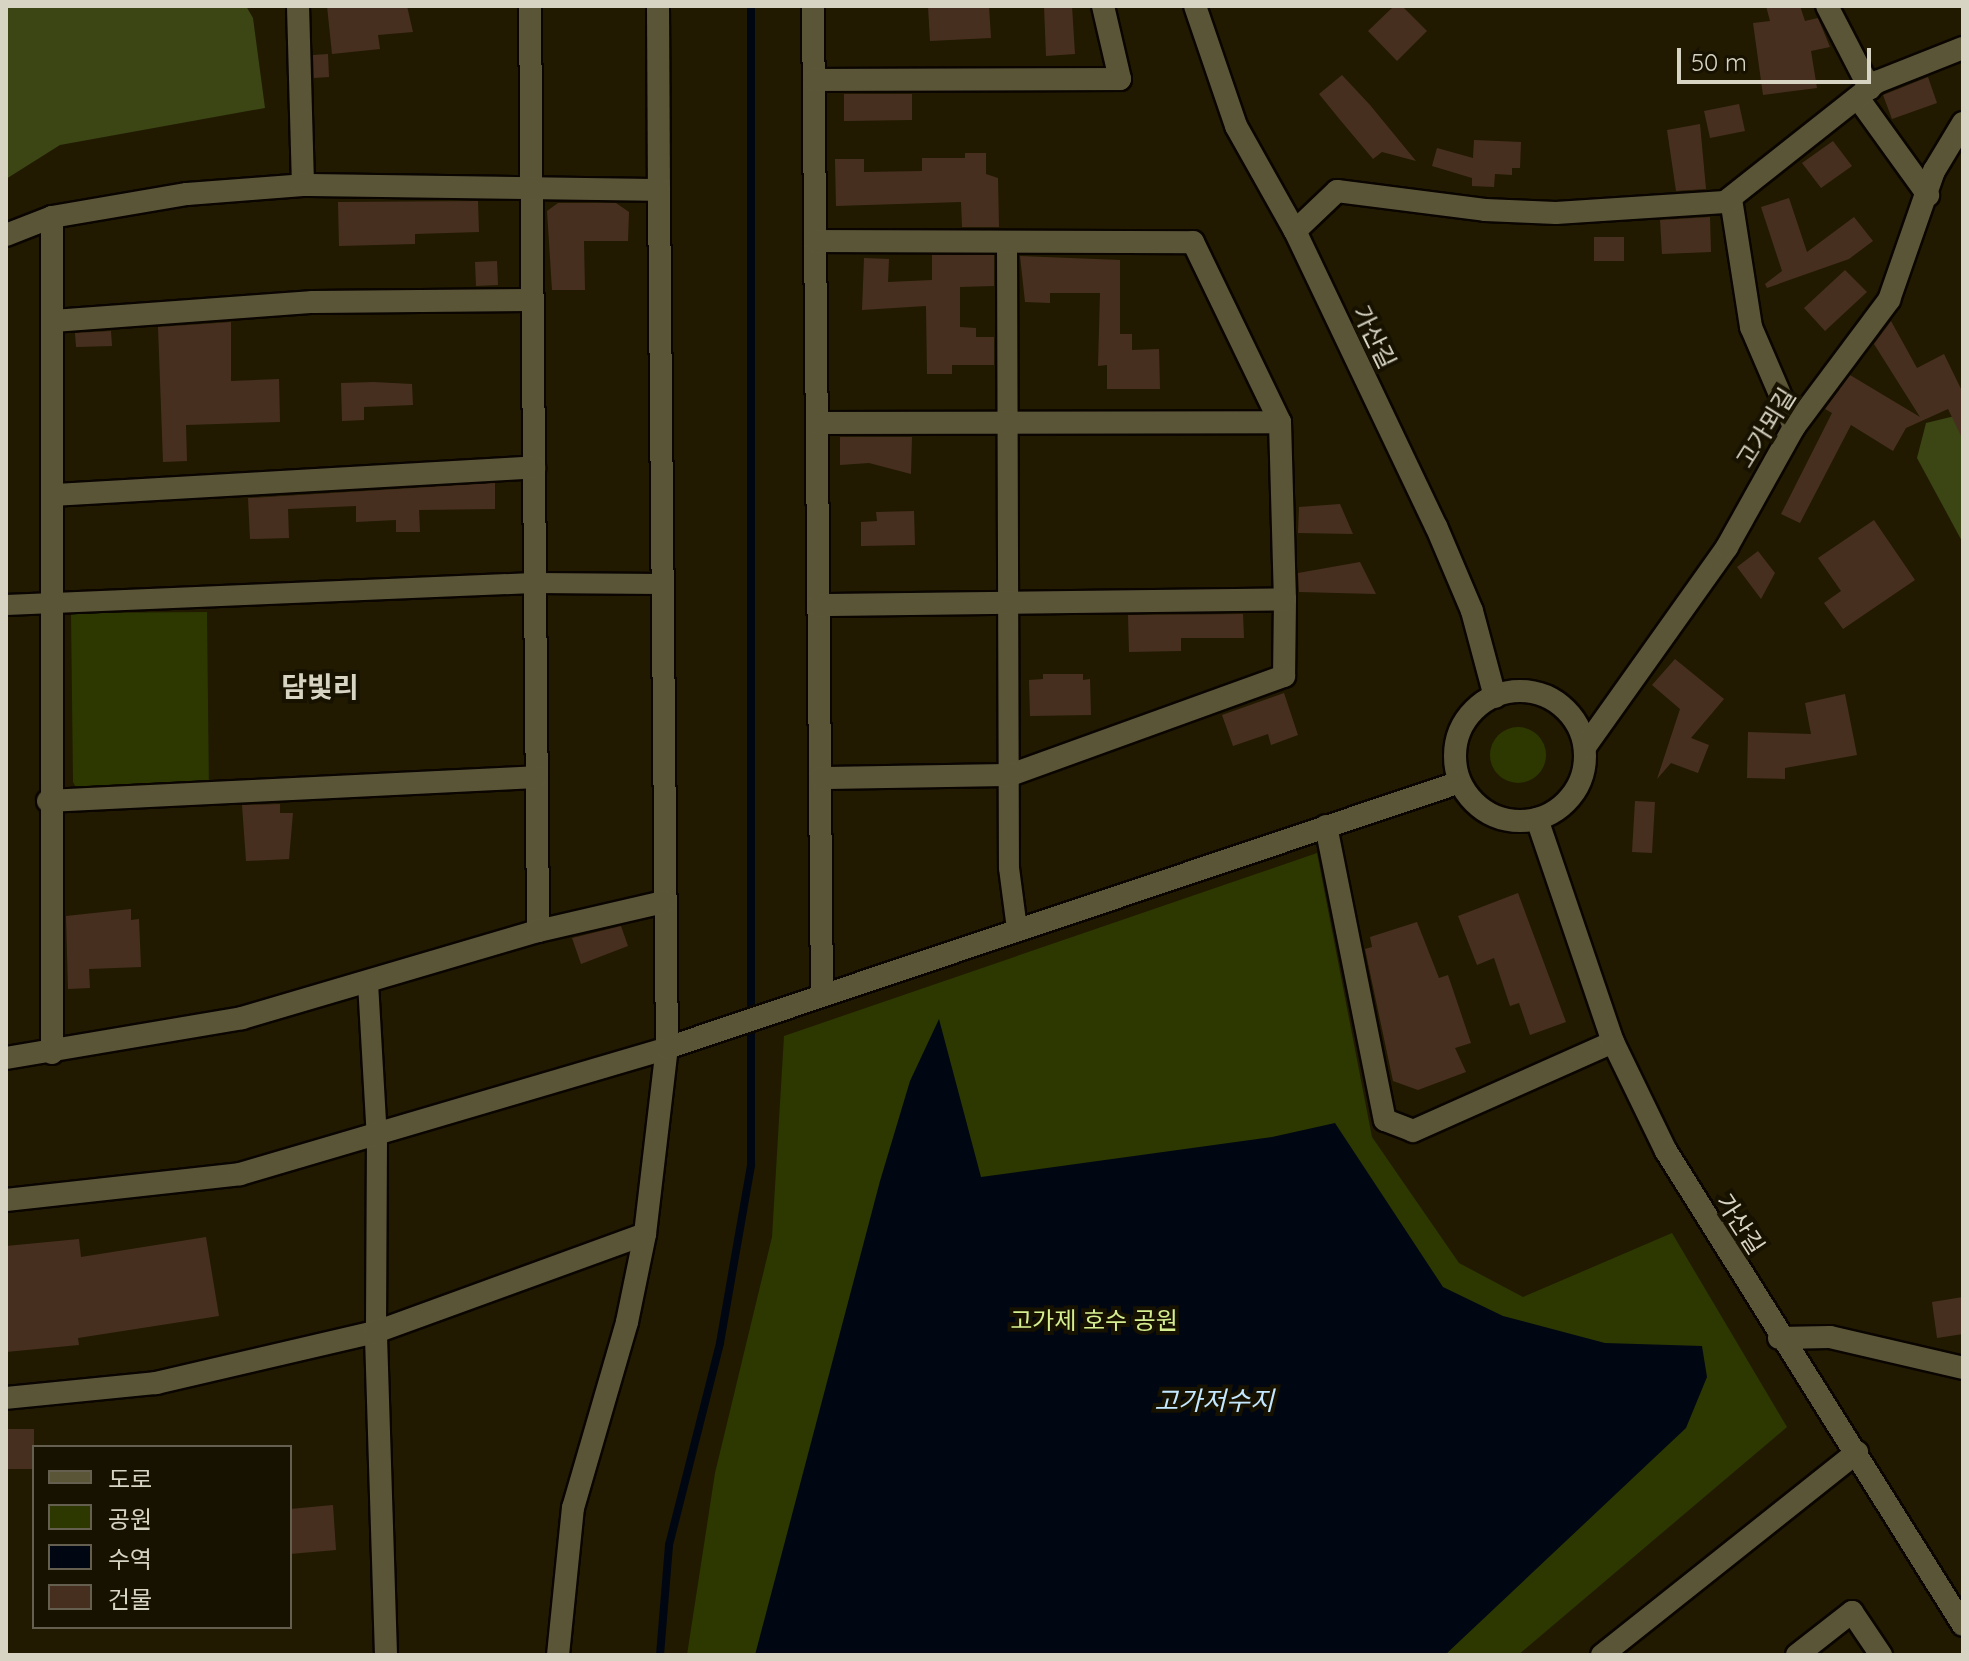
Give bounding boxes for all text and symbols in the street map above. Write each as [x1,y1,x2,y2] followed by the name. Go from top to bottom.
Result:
[1681,32,1875,82] scale bar
[1691,47,1747,77] text: 50 m
[1347,301,1401,373] street label: 가산길
[1730,383,1802,473] street label: 고가뫼길
[281,670,359,704] district label: 담빛리
[1710,1188,1770,1260] street label: 가산길
[1010,1307,1178,1335] park label: 고가제 호수 공원
[1154,1385,1274,1417] water label: 고가저수지
[32,1445,292,1629] legend
[108,1464,152,1494] text: 도로
[108,1504,152,1534] text: 공원
[108,1544,152,1574] text: 수역
[108,1584,152,1614] text: 건물

